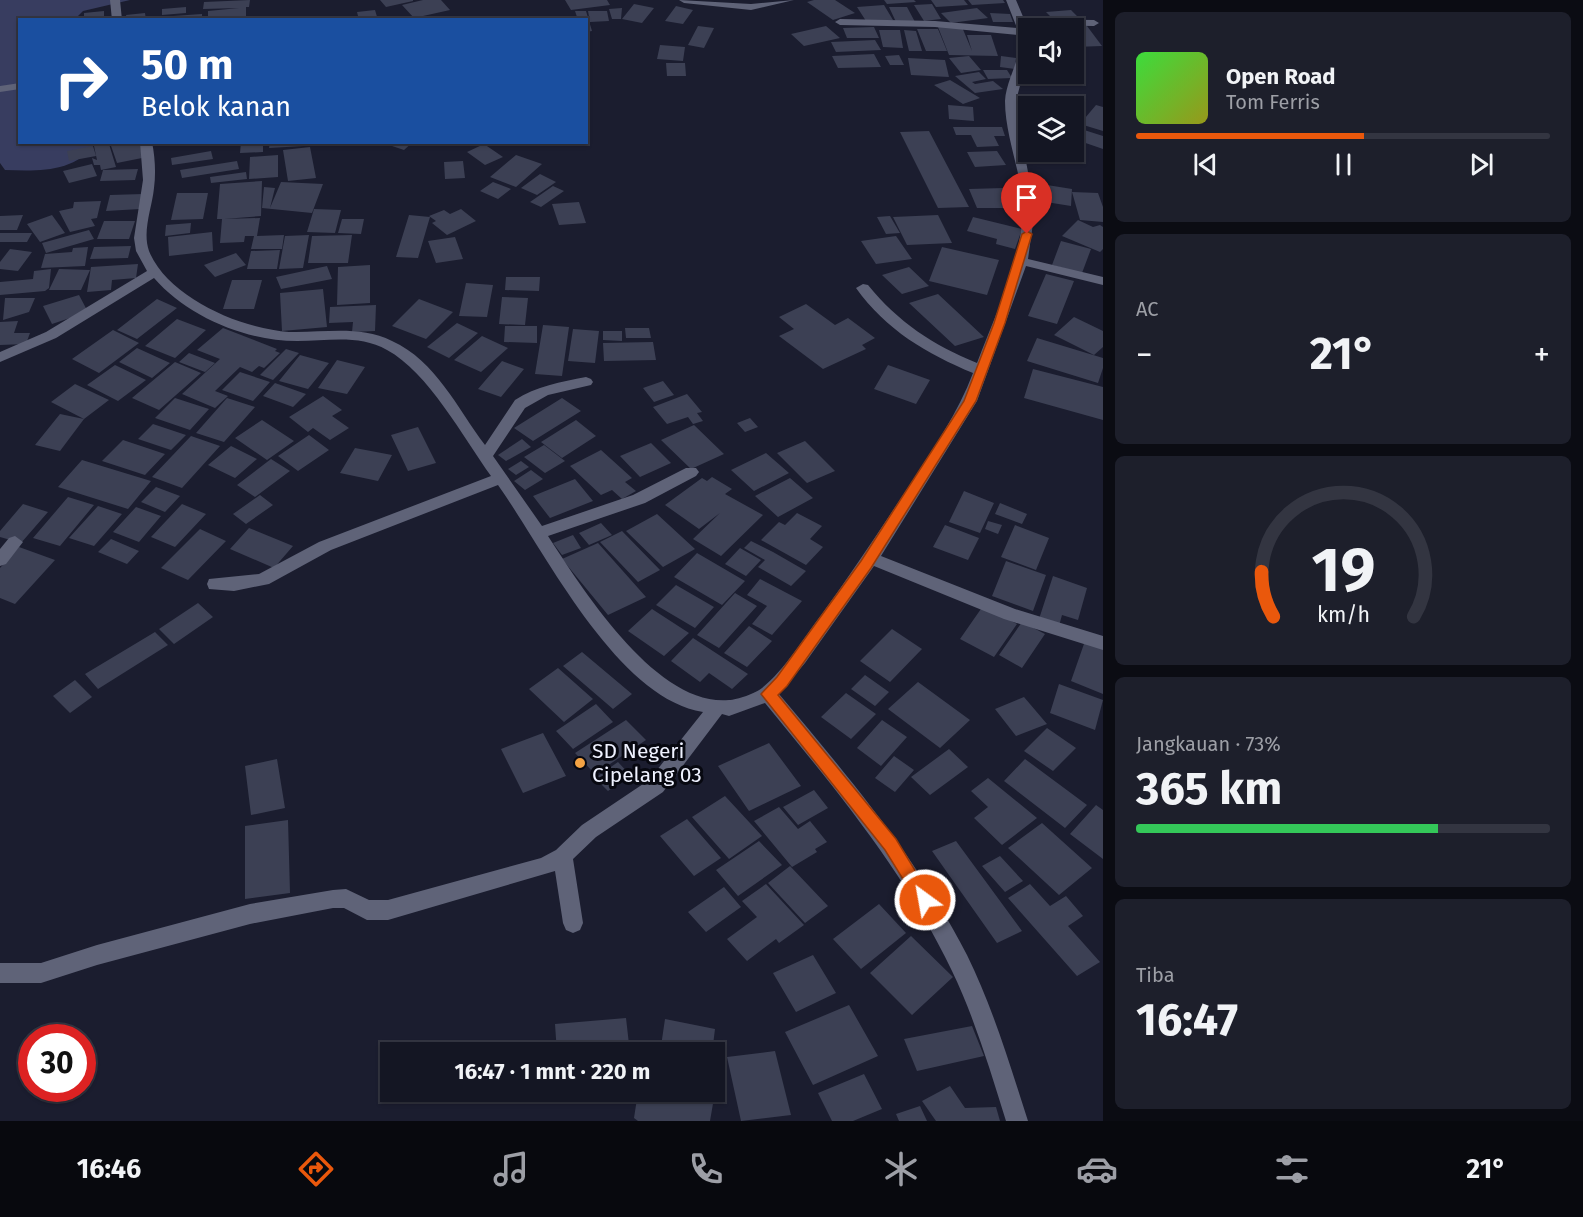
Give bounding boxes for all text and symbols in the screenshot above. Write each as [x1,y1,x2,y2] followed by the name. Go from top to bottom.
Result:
[1018,18,1084,162] map controls
[1018,18,1084,84] button: sound
[141,40,234,90] text: 50 m
[42,42,120,120] icon: right
[1226,63,1336,90] text: Open Road
[1226,90,1320,114] text: Tom Ferris
[141,91,291,123] text: Belok kanan
[1018,96,1084,162] button: layers
[1189,148,1222,181] icon: previous
[1327,148,1360,181] icon: pause
[1465,148,1498,181] icon: next
[1001,172,1052,234] pin
[1010,181,1043,214] icon: arrive
[1136,297,1158,321] text: AC
[1310,327,1376,381] text: 21°
[1136,335,1153,375] text: −
[1534,335,1550,375] text: +
[1311,534,1375,609] text: 19
[1316,603,1370,629] text: km/h
[1136,732,1281,756] text: Jangkauan · 73%
[592,738,702,788] place label: SD Negeri Cipelang 03
[573,756,587,770] marker: SD Negeri Cipelang 03
[1136,762,1282,816] text: 365 km
[893,868,957,932] position arrow
[1136,963,1175,987] text: Tiba
[1136,993,1238,1047] text: 16:47
[18,1024,96,1102] speed limit sign: 30
[455,1058,650,1085] text: 16:47 · 1 mnt · 220 m
[295,1148,337,1190] icon: directions
[490,1148,532,1190] icon: music
[685,1148,727,1190] icon: phone
[880,1148,922,1190] icon: climate
[1076,1148,1118,1190] icon: car
[1271,1148,1313,1190] icon: filters
[77,1153,141,1185] text: 16:46
[1466,1153,1506,1185] text: 21°

